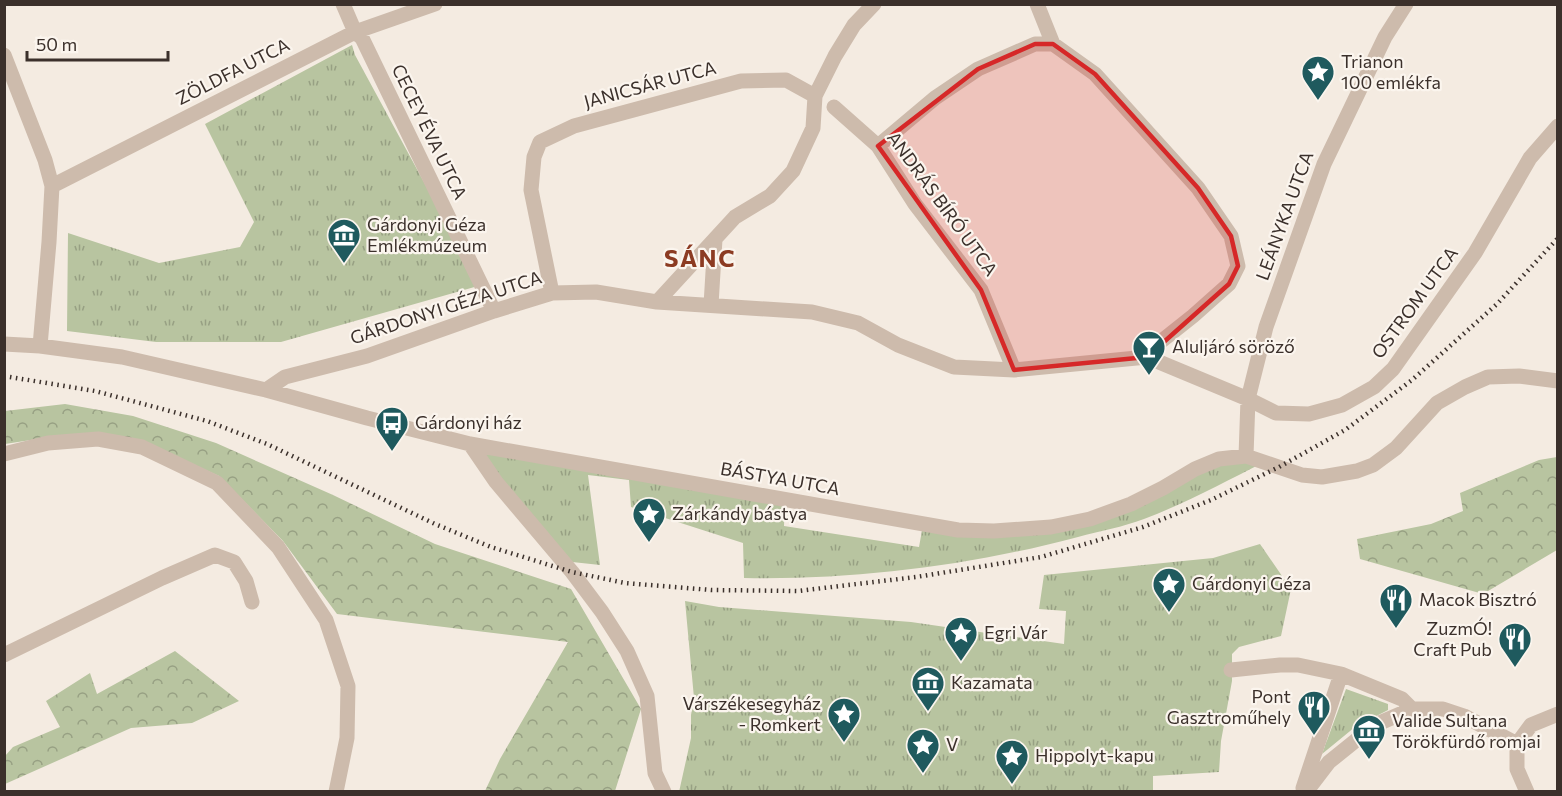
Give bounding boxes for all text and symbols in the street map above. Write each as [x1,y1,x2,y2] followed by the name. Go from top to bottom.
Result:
[27,24,168,62] scale bar
[36,33,77,55] text: 50 m
[172,33,293,109] street label: ZÖLDFA UTCA
[1341,50,1441,93] place label: Trianon 100 emlékfa
[1300,54,1336,101] place icon: Trianon 100 emlékfa
[581,56,718,112] street label: JANICSÁR UTCA
[388,60,472,203] street label: CECEY ÉVA UTCA
[883,127,1003,280] street label: ANDRÁS BÍRÓ UTCA
[1251,148,1318,283] street label: LEÁNYKA UTCA
[367,213,487,256] place label: Gárdonyi Géza Emlékmúzeum
[326,217,362,264] museum icon: Gárdonyi Géza Emlékmúzeum
[1366,242,1462,362] street label: OSTROM UTCA
[664,243,736,272] district label: SÁNC
[347,266,544,348] street label: GÁRDONYI GÉZA UTCA
[1131,329,1167,376] bar icon: Aluljáró söröző
[1172,335,1295,357] place label: Aluljáró söröző
[374,405,410,452] bus stop icon: Gárdonyi ház
[415,411,522,433] place label: Gárdonyi ház
[719,457,842,499] street label: BÁSTYA UTCA
[631,496,667,543] place icon: Zárkándy bástya
[672,502,807,524] place label: Zárkándy bástya
[1151,566,1187,613] place icon: Gárdonyi Géza
[1192,572,1311,594] place label: Gárdonyi Géza
[1378,582,1414,629] restaurant icon: Macok Bisztró
[1419,588,1537,610] place label: Macok Bisztró
[943,615,979,662] place icon: Egri Vár
[1413,617,1492,660] place label: ZuzmÓ! Craft Pub
[984,621,1048,643] place label: Egri Vár
[1497,621,1533,668] restaurant icon: ZuzmÓ! Craft Pub
[910,665,946,712] museum icon: Kazamata
[951,671,1033,693] place label: Kazamata
[1167,685,1291,728] place label: Pont Gasztroműhely
[1296,689,1332,736] restaurant icon: Pont Gasztroműhely
[683,692,821,735] place label: Várszékesegyház - Romkert
[826,696,862,743] place icon: Várszékesegyház - Romkert
[1392,709,1541,752] place label: Valide Sultana Törökfürdő romjai
[1351,713,1387,760] museum icon: Valide Sultana Törökfürdő romjai
[905,727,941,774] place icon: V
[946,733,958,755] place label: V
[994,738,1030,785] place icon: Hippolyt-kapu
[1035,744,1154,766] place label: Hippolyt-kapu

